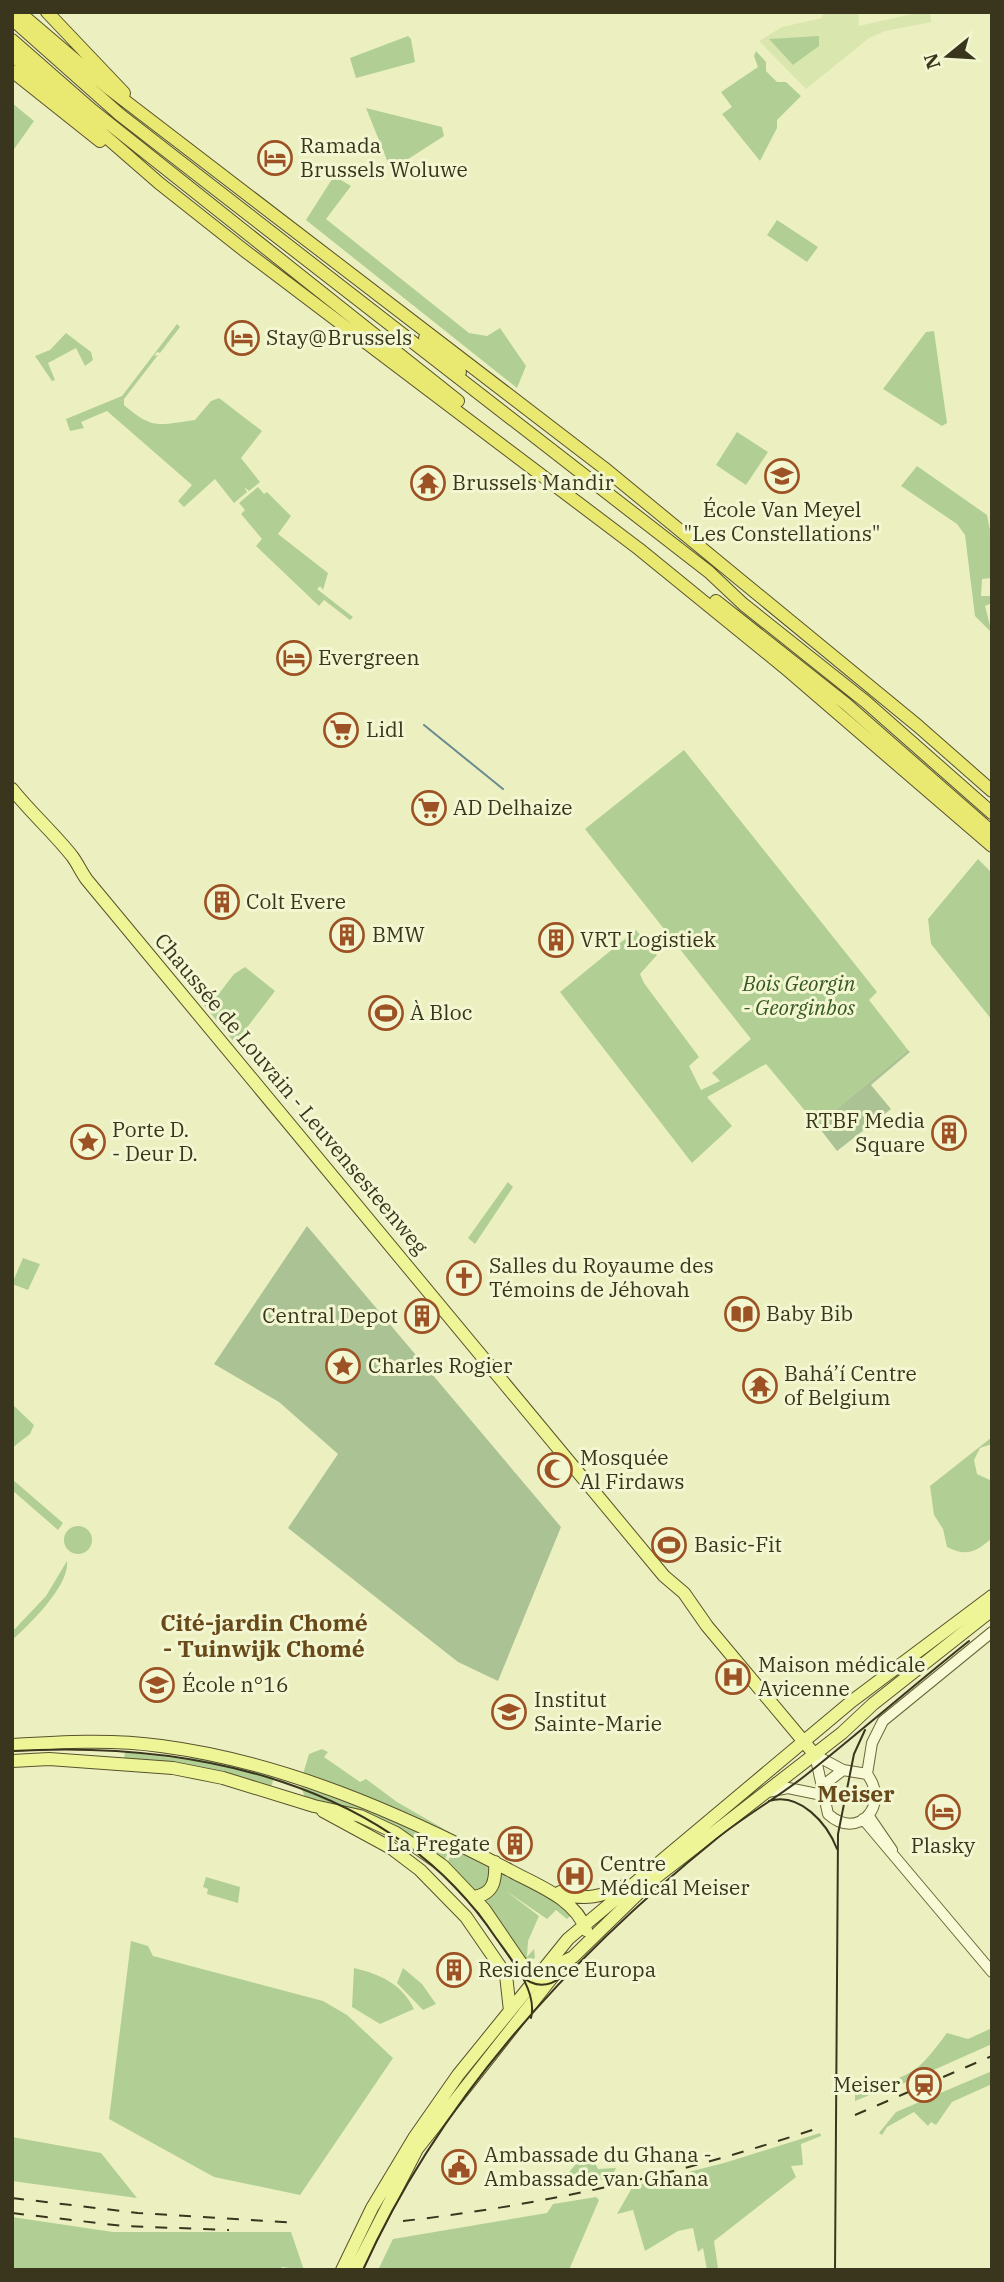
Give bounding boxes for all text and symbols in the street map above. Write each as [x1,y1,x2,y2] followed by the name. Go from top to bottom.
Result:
[913,21,983,91] north arrow
[918,50,946,72] text: N
[300,131,468,183] place label: Ramada Brussels Woluwe
[256,139,294,177] hotel icon: Ramada Brussels Woluwe
[223,319,261,357] hotel icon: Stay@Brussels
[266,323,412,351] place label: Stay@Brussels
[763,457,801,495] school or university icon: École Van Meyel "Les Constellations"
[409,464,447,502] temple icon: Brussels Mandir
[452,468,614,496] place label: Brussels Mandir
[684,495,880,547] place label: École Van Meyel "Les Constellations"
[275,639,313,677] hotel icon: Evergreen
[318,643,420,671] place label: Evergreen
[322,711,360,749] supermarket icon: Lidl
[366,715,404,743] place label: Lidl
[410,789,448,827] supermarket icon: AD Delhaize
[453,793,572,821] place label: AD Delhaize
[203,883,241,921] building icon: Colt Evere
[246,887,346,915] place label: Colt Evere
[328,916,366,954] building icon: BMW
[372,920,425,948] place label: BMW
[537,921,575,959] building icon: VRT Logistiek
[580,925,717,953] place label: VRT Logistiek
[149,927,435,1260] street label: Chaussée de Louvain - Leuvensesteenweg
[741,969,856,1021] park label: Bois Georgin - Georginbos
[367,994,405,1032] sports icon: À Bloc
[410,998,473,1026] place label: À Bloc
[805,1106,925,1158] place label: RTBF Media Square
[930,1114,968,1152] building icon: RTBF Media Square
[112,1115,198,1167] place label: Porte D. - Deur D.
[69,1123,107,1161] place icon: Porte D. - Deur D.
[489,1251,714,1303] place label: Salles du Royaume des Témoins de Jéhovah
[445,1259,483,1297] church icon: Salles du Royaume des Témoins de Jéhovah
[723,1295,761,1333] library icon: Baby Bib
[403,1297,441,1335] building icon: Central Depot
[766,1299,853,1327] place label: Baby Bib
[262,1301,398,1329] place label: Central Depot
[324,1347,362,1385] place icon: Charles Rogier
[368,1351,513,1379] place label: Charles Rogier
[784,1359,917,1411] place label: Bahá’í Centre of Belgium
[741,1367,779,1405] temple icon: Bahá’í Centre of Belgium
[580,1443,685,1495] place label: Mosquée Al Firdaws
[536,1451,574,1489] mosque icon: Mosquée Al Firdaws
[650,1526,688,1564] sports icon: Basic-Fit
[694,1530,782,1558] place label: Basic-Fit
[160,1607,368,1663] district label: Cité-jardin Chomé - Tuinwijk Chomé
[758,1650,925,1702] place label: Maison médicale Avicenne
[714,1658,752,1696] hospital icon: Maison médicale Avicenne
[138,1666,176,1704] school or university icon: École n°16
[182,1670,289,1698] place label: École n°16
[534,1685,662,1737] place label: Institut Sainte-Marie
[490,1693,528,1731] school or university icon: Institut Sainte-Marie
[817,1778,895,1808] district label: Meiser
[924,1793,962,1831] hotel icon: Plasky
[496,1825,534,1863] building icon: La Fregate
[387,1829,490,1857] place label: La Fregate
[911,1831,976,1859] place label: Plasky
[600,1849,750,1901] place label: Centre Médical Meiser
[556,1857,594,1895] hospital icon: Centre Médical Meiser
[435,1951,473,1989] building icon: Residence Europa
[478,1955,656,1983] place label: Residence Europa
[905,2066,943,2104] station icon: Meiser
[833,2070,901,2098] place label: Meiser
[484,2140,712,2192] place label: Ambassade du Ghana - Ambassade van Ghana
[440,2148,478,2186] public building icon: Ambassade du Ghana - Ambassade van Ghana

